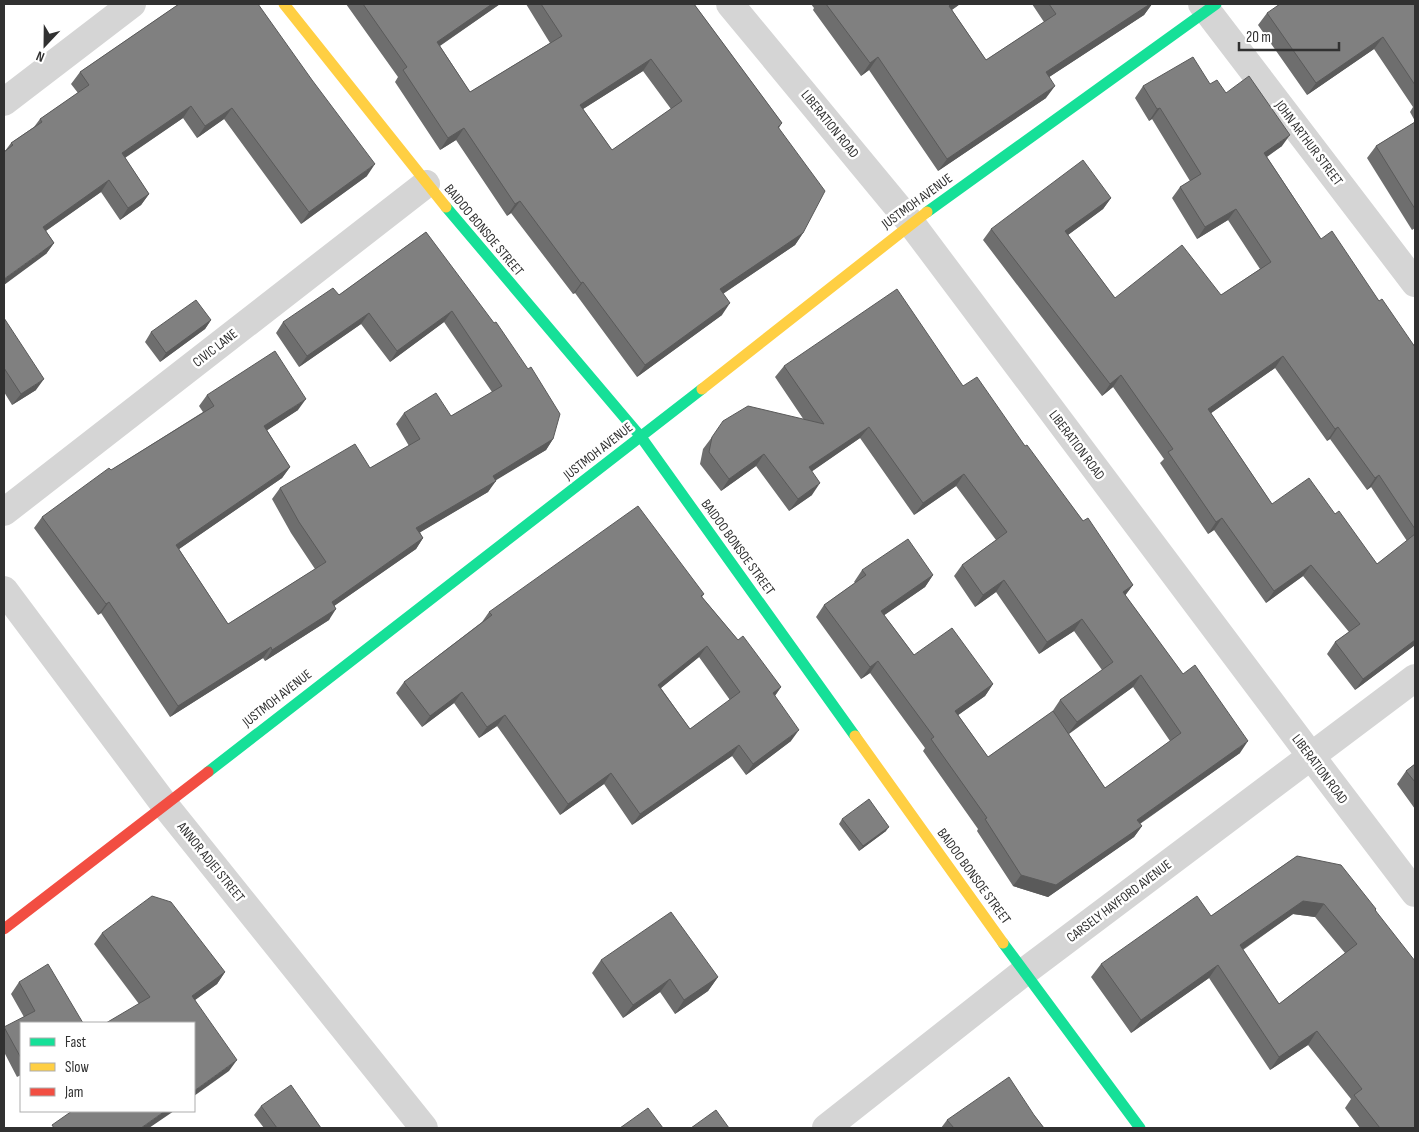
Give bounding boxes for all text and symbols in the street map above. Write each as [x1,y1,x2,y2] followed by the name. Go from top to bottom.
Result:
[20,20,70,70] north arrow
[1239,20,1339,52] scale bar
[1246,28,1271,47] text: 20 m
[34,47,47,66] text: N
[797,87,863,162] street label: LIBERATION ROAD
[1271,96,1347,189] street label: JOHN ARTHUR STREET
[877,169,956,233] street label: JUSTMOH AVENUE
[441,181,527,280] street label: BAIDOO BONSOE STREET
[189,325,241,371] street label: CIVIC LANE
[1045,407,1109,483] street label: LIBERATION ROAD
[559,418,636,484] street label: JUSTMOH AVENUE
[698,496,779,599] street label: BAIDOO BONSOE STREET
[238,665,315,731] street label: JUSTMOH AVENUE
[1288,731,1352,807] street label: LIBERATION ROAD
[173,818,249,906] street label: ANNOR ADJEI STREET
[934,825,1015,928] street label: BAIDOO BONSOE STREET
[1063,856,1175,946] street label: CARSELY HAYFORD AVENUE
[20,1022,195,1112] legend
[65,1033,87,1052] text: Fast
[65,1058,89,1077] text: Slow
[64,1083,83,1102] text: Jam

